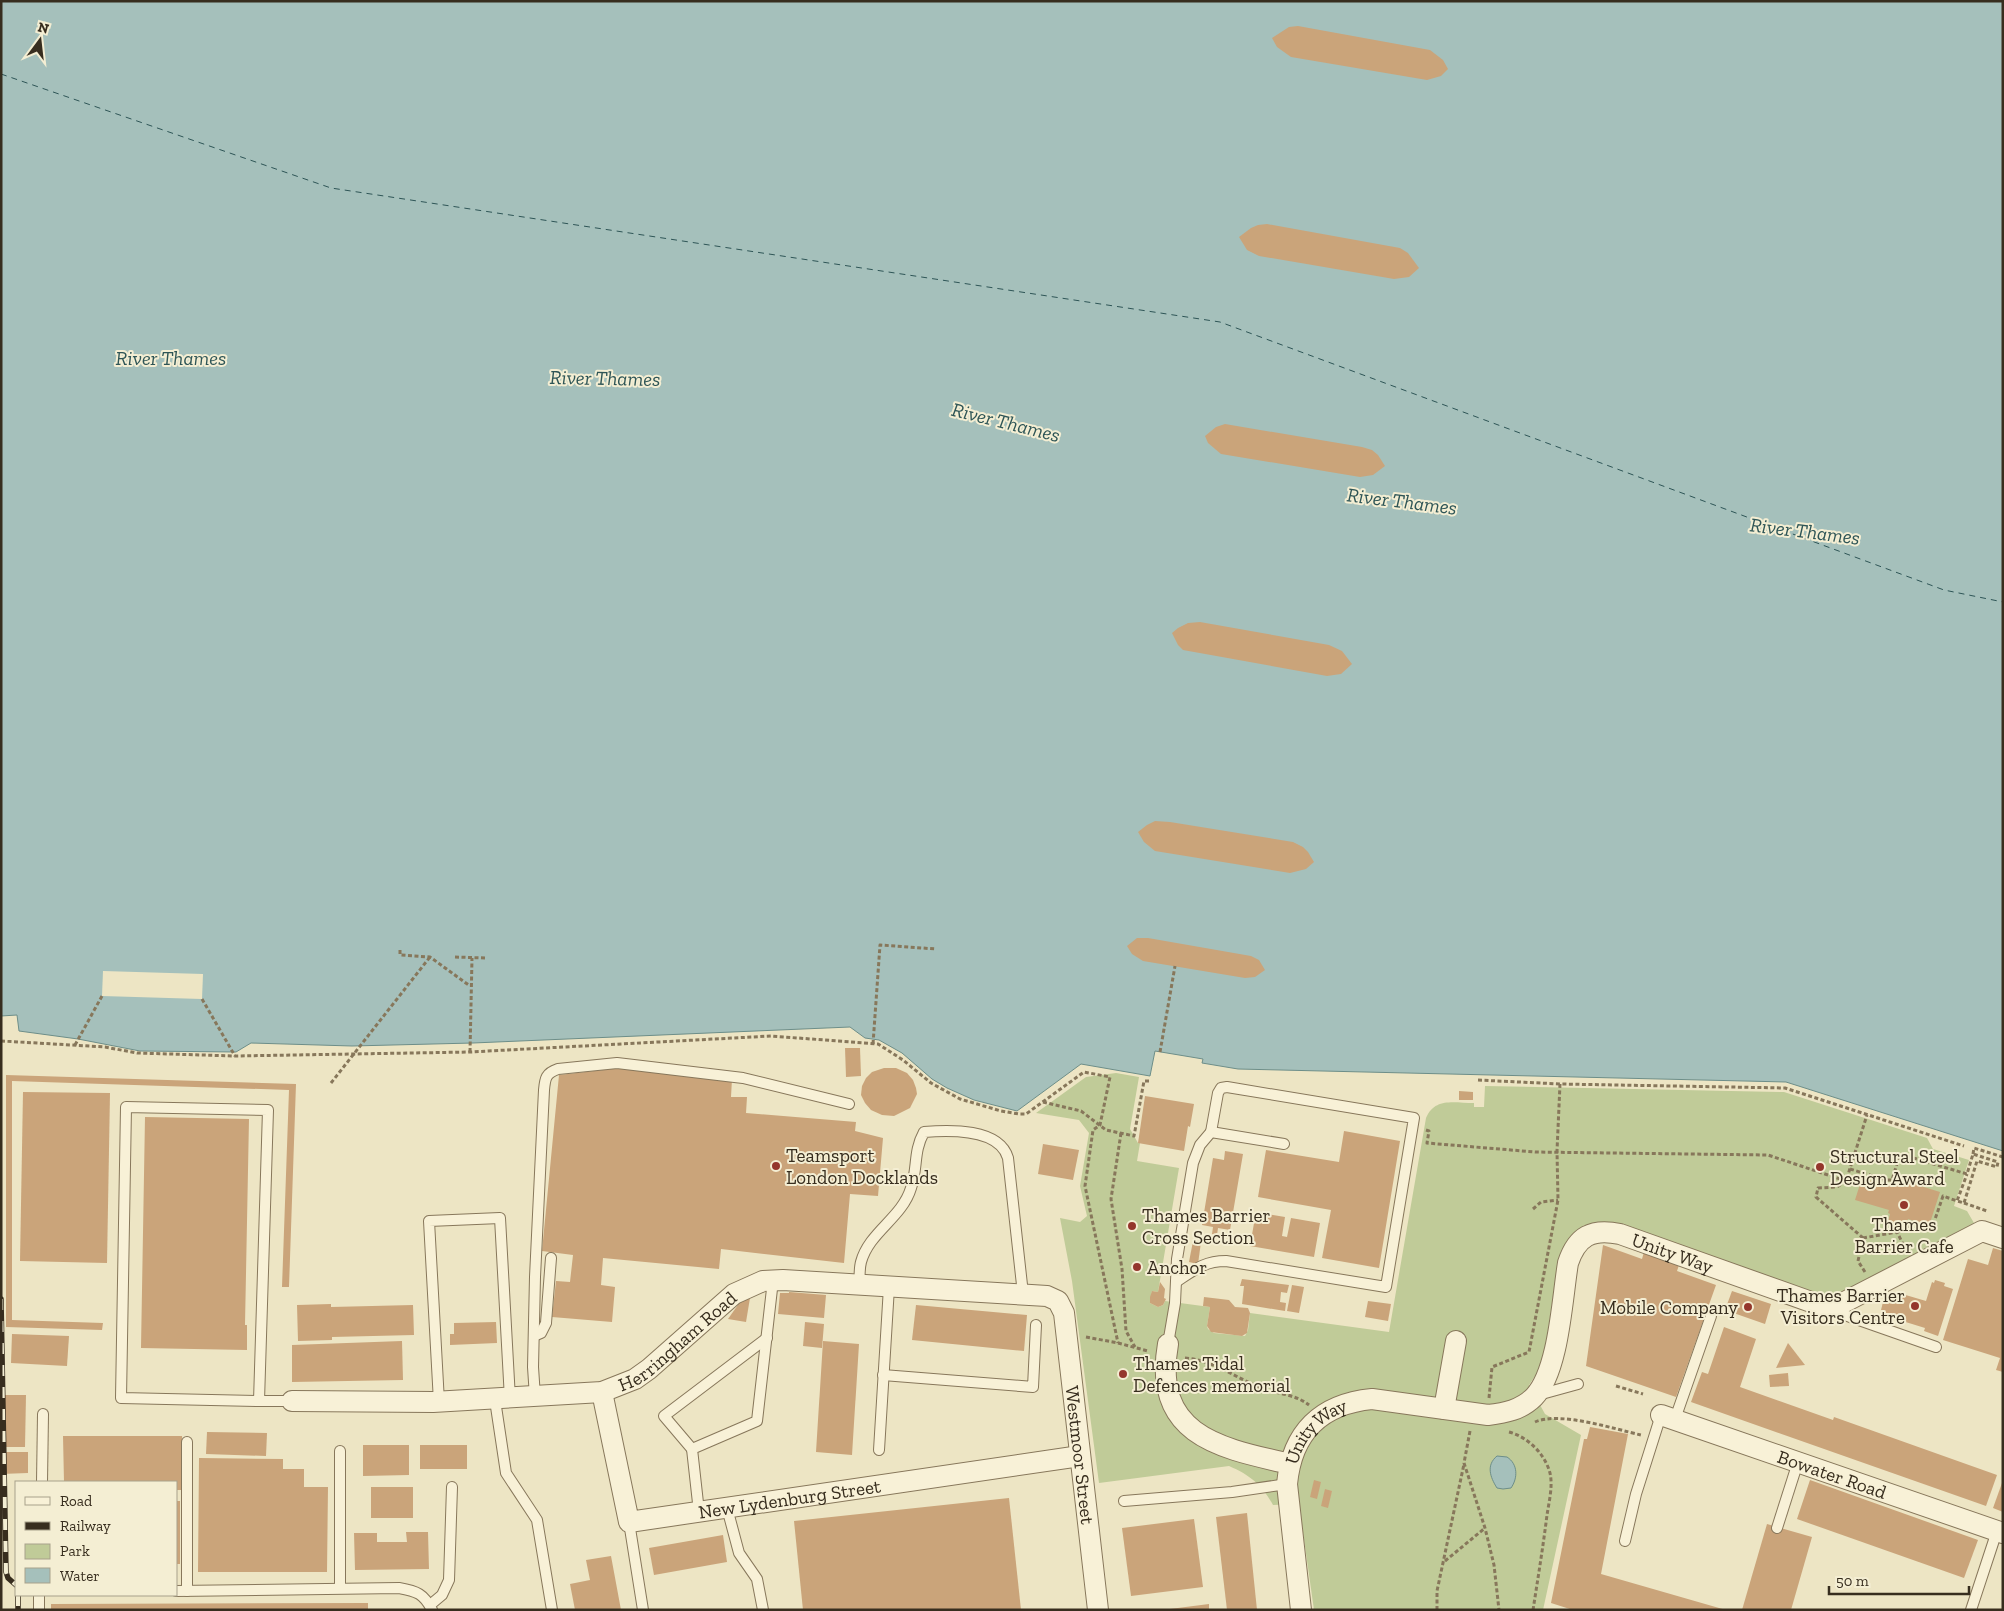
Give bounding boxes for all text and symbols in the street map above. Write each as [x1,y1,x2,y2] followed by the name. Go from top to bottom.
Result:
[15,15,65,65] north arrow
[36,18,51,38] text: N
[116,346,226,370] water label: River Thames
[549,365,661,391] water label: River Thames
[949,397,1063,447] water label: River Thames
[1346,482,1458,520] water label: River Thames
[1749,512,1861,550] water label: River Thames
[786,1144,938,1189] place label: Teamsport London Docklands
[1830,1145,1959,1190] place label: Structural Steel Design Award
[770,1160,782,1172] marker: Teamsport London Docklands
[1814,1161,1826,1173] marker: Structural Steel Design Award
[1898,1199,1910,1211] marker: Thames Barrier Cafe
[1142,1204,1270,1249] place label: Thames Barrier Cross Section
[1854,1213,1954,1258] place label: Thames Barrier Cafe
[1126,1220,1138,1232] marker: Thames Barrier Cross Section
[1629,1228,1717,1278] street label: Unity Way
[1147,1256,1207,1279] place label: Anchor
[1131,1261,1143,1273] marker: Anchor
[1777,1284,1905,1329] place label: Thames Barrier Visitors Centre
[615,1286,741,1396] street label: Herringham Road
[1600,1296,1738,1319] place label: Mobile Company
[1909,1300,1921,1312] marker: Thames Barrier Visitors Centre
[1742,1301,1754,1313] marker: Mobile Company
[1133,1352,1290,1397] place label: Thames Tidal Defences memorial
[1117,1368,1129,1380] marker: Thames Tidal Defences memorial
[1061,1384,1100,1525] street label: Westmoor Street
[1279,1393,1350,1467] street label: Unity Way
[1775,1445,1890,1504] street label: Bowater Road
[697,1474,882,1523] street label: New Lydenburg Street
[15,1481,178,1596] legend
[60,1492,93,1510] text: Road
[60,1517,111,1535] text: Railway
[60,1542,90,1560] text: Park
[1829,1564,1969,1596] scale bar
[60,1567,100,1585] text: Water
[1836,1572,1869,1590] text: 50 m

